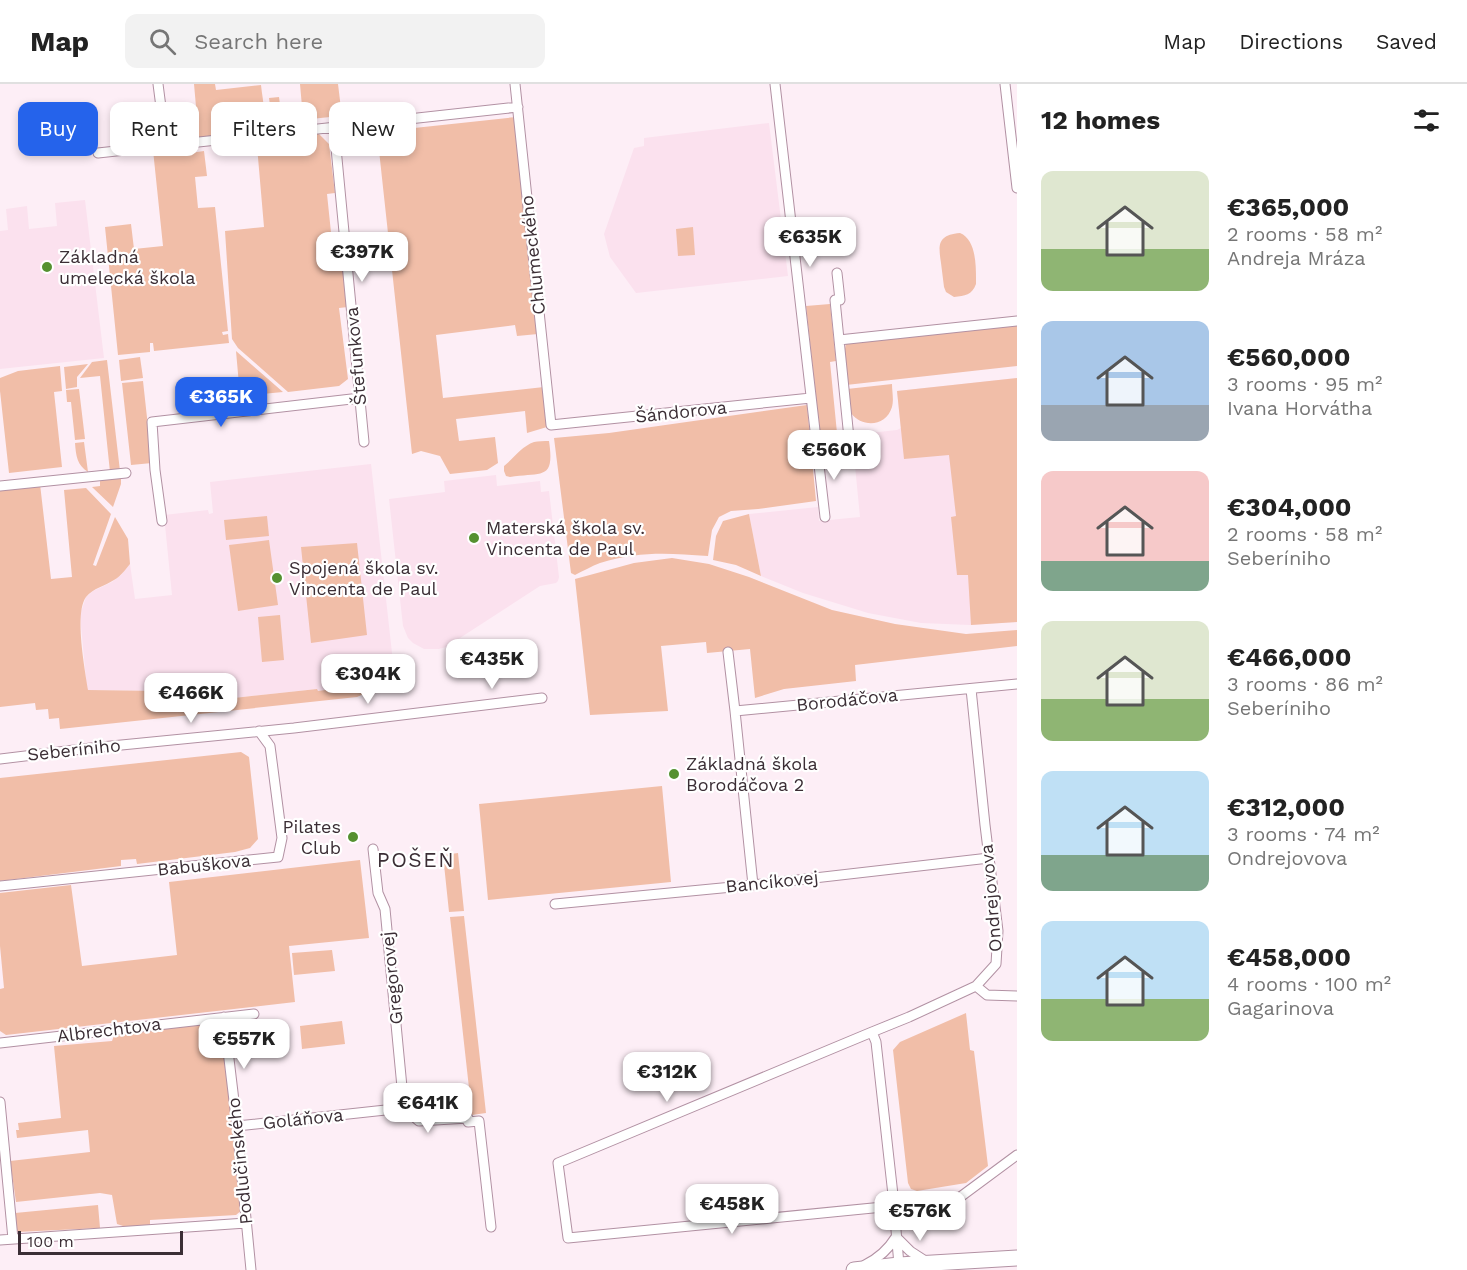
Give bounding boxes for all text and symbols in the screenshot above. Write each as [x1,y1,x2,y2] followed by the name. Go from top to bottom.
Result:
[125,14,545,68] search box
[30,25,89,58] text: Map
[146,25,179,58] icon: search
[194,29,323,54] text: Search here
[1163,29,1206,54] text: Map
[1239,29,1343,54] text: Directions
[1376,29,1437,54] text: Saved
[18,102,98,156] chip: Buy
[110,102,199,156] chip: Rent
[211,102,317,156] chip: Filters
[329,102,416,156] chip: New
[1410,104,1443,137] icon: filters
[1041,105,1160,135] text: 12 homes
[1227,192,1349,222] text: €365,000
[516,194,549,316] street label: Chlumeckého
[1089,195,1161,267] icon: home
[768,217,852,268] pin: €635K
[1227,222,1382,246] text: 2 rooms · 58 m²
[778,224,842,248] text: €635K
[320,232,404,283] pin: €397K
[330,239,394,263] text: €397K
[59,246,195,288] place label: Základná umelecká škola
[1227,246,1366,270] text: Andreja Mráza
[40,260,54,274] marker: Základná umelecká škola
[341,306,370,406] street label: Štefunkova
[1227,342,1350,372] text: €560,000
[1089,345,1161,417] icon: home
[1227,372,1382,396] text: 3 rooms · 95 m²
[179,377,263,428] pin: €365K
[189,384,253,408] text: €365K
[634,396,728,427] street label: Šándorova
[1227,396,1372,420] text: Ivana Horvátha
[792,430,876,481] pin: €560K
[802,437,866,461] text: €560K
[1227,492,1352,522] text: €304,000
[1089,495,1161,567] icon: home
[486,517,645,559] place label: Materská škola sv. Vincenta de Paul
[1227,522,1382,546] text: 2 rooms · 58 m²
[467,531,481,545] marker: Materská škola sv. Vincenta de Paul
[1227,546,1331,570] text: Seberíniho
[289,557,438,599] place label: Spojená škola sv. Vincenta de Paul
[270,571,284,585] marker: Spojená škola sv. Vincenta de Paul
[450,639,534,690] pin: €435K
[1227,642,1352,672] text: €466,000
[1089,645,1161,717] icon: home
[460,646,524,670] text: €435K
[326,654,410,705] pin: €304K
[335,661,401,685] text: €304K
[1227,672,1383,696] text: 3 rooms · 86 m²
[149,673,233,724] pin: €466K
[158,680,224,704] text: €466K
[795,684,899,715] street label: Borodáčova
[1227,696,1331,720] text: Seberíniho
[26,734,122,765] street label: Seberíniho
[686,753,818,795] place label: Základná škola Borodáčova 2
[667,767,681,781] marker: Základná škola Borodáčova 2
[1227,792,1345,822] text: €312,000
[1089,795,1161,867] icon: home
[282,816,341,858] place label: Pilates Club
[1227,822,1380,846] text: 3 rooms · 74 m²
[346,830,360,844] marker: Pilates Club
[975,843,1006,953] street label: Ondrejovova
[1227,846,1347,870] text: Ondrejovova
[377,847,455,872] district label: POŠEŇ
[156,849,252,880] street label: Babuškova
[725,866,819,897] street label: Bancíkovej
[376,931,407,1026] street label: Gregorovej
[1227,942,1351,972] text: €458,000
[1089,945,1161,1017] icon: home
[1227,972,1391,996] text: 4 rooms · 100 m²
[1227,996,1334,1020] text: Gagarinova
[56,1013,162,1046] street label: Albrechtova
[202,1019,286,1070] pin: €557K
[213,1026,275,1050] text: €557K
[625,1052,709,1103] pin: €312K
[637,1059,697,1083] text: €312K
[386,1083,470,1134] pin: €641K
[397,1090,459,1114] text: €641K
[222,1097,257,1225] street label: Podlučinského
[262,1104,344,1133] street label: Goláňova
[690,1184,774,1235] pin: €458K
[699,1191,765,1215] text: €458K
[878,1191,962,1242] pin: €576K
[889,1198,951,1222] text: €576K
[18,1228,183,1256] scale bar
[27,1232,74,1251] text: 100 m

